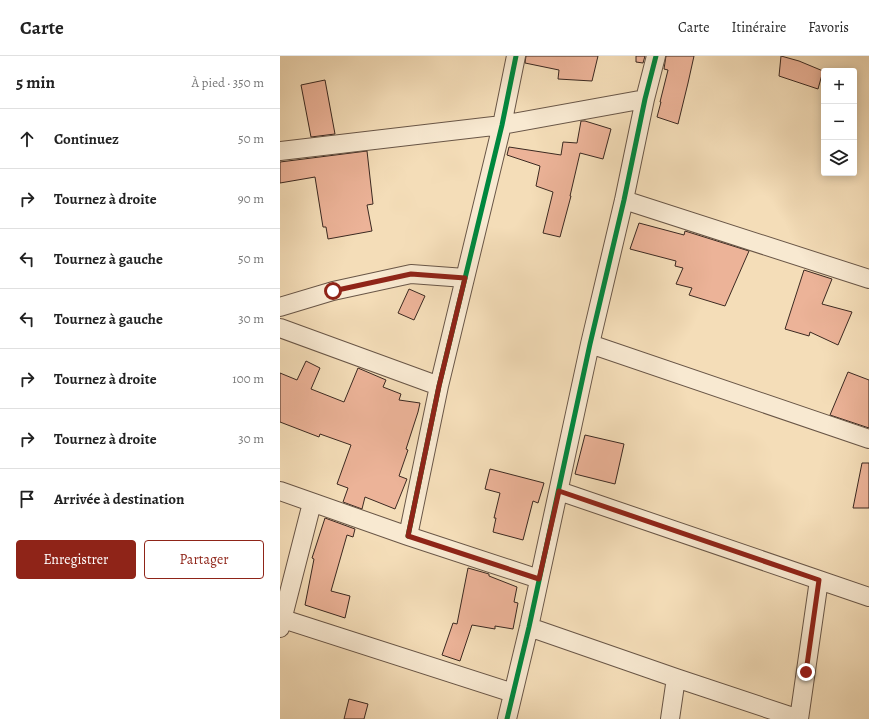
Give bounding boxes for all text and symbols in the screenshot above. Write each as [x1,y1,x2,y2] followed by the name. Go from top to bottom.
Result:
[20,15,64,41] text: Carte
[678,18,709,37] text: Carte
[731,18,786,37] text: Itinéraire
[808,18,849,37] text: Favoris
[821,68,857,176] map controls
[821,68,857,104] button: +
[16,71,55,94] text: 5 min
[191,74,264,91] text: À pied · 350 m
[821,104,857,140] button: −
[16,128,38,150] icon: ahead
[54,129,119,149] text: Continuez
[238,130,264,147] text: 50 m
[821,140,857,176] button: layers
[16,188,38,210] icon: right
[54,189,157,209] text: Tournez à droite
[238,190,264,207] text: 90 m
[16,248,38,270] icon: left
[54,249,163,269] text: Tournez à gauche
[238,250,264,267] text: 50 m
[324,282,342,300] route start
[16,308,38,330] icon: left
[54,309,163,329] text: Tournez à gauche
[238,310,264,327] text: 30 m
[16,368,38,390] icon: right
[54,369,157,389] text: Tournez à droite
[232,370,264,387] text: 100 m
[16,428,38,450] icon: right
[54,429,157,449] text: Tournez à droite
[238,430,264,447] text: 30 m
[16,488,38,510] icon: arrive
[54,489,185,509] text: Arrivée à destination
[16,540,136,579] button: Enregistrer
[144,540,264,579] button: Partager
[797,663,815,681] route end

